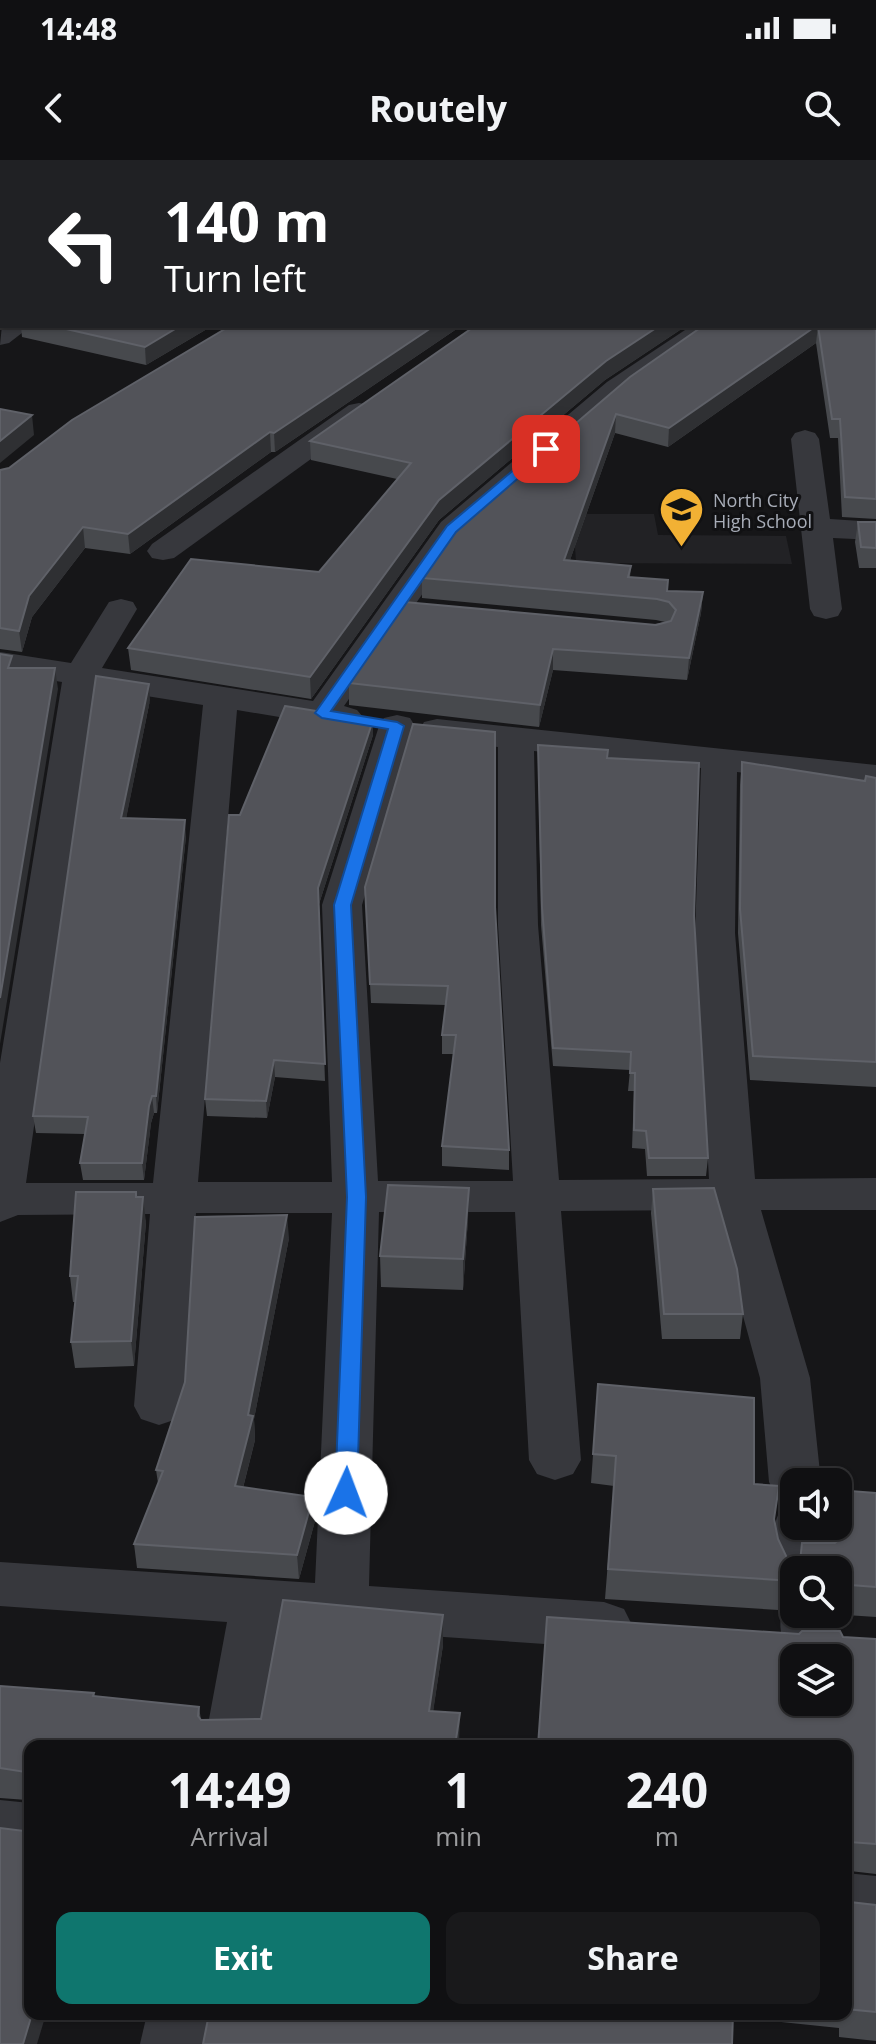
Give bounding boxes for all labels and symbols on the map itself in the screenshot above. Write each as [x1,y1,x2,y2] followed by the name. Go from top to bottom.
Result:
[512,415,580,483] pin
[658,486,706,549] school or university icon: North City High School
[713,488,812,533] place label: North City High School
[304,1451,388,1535] position arrow

